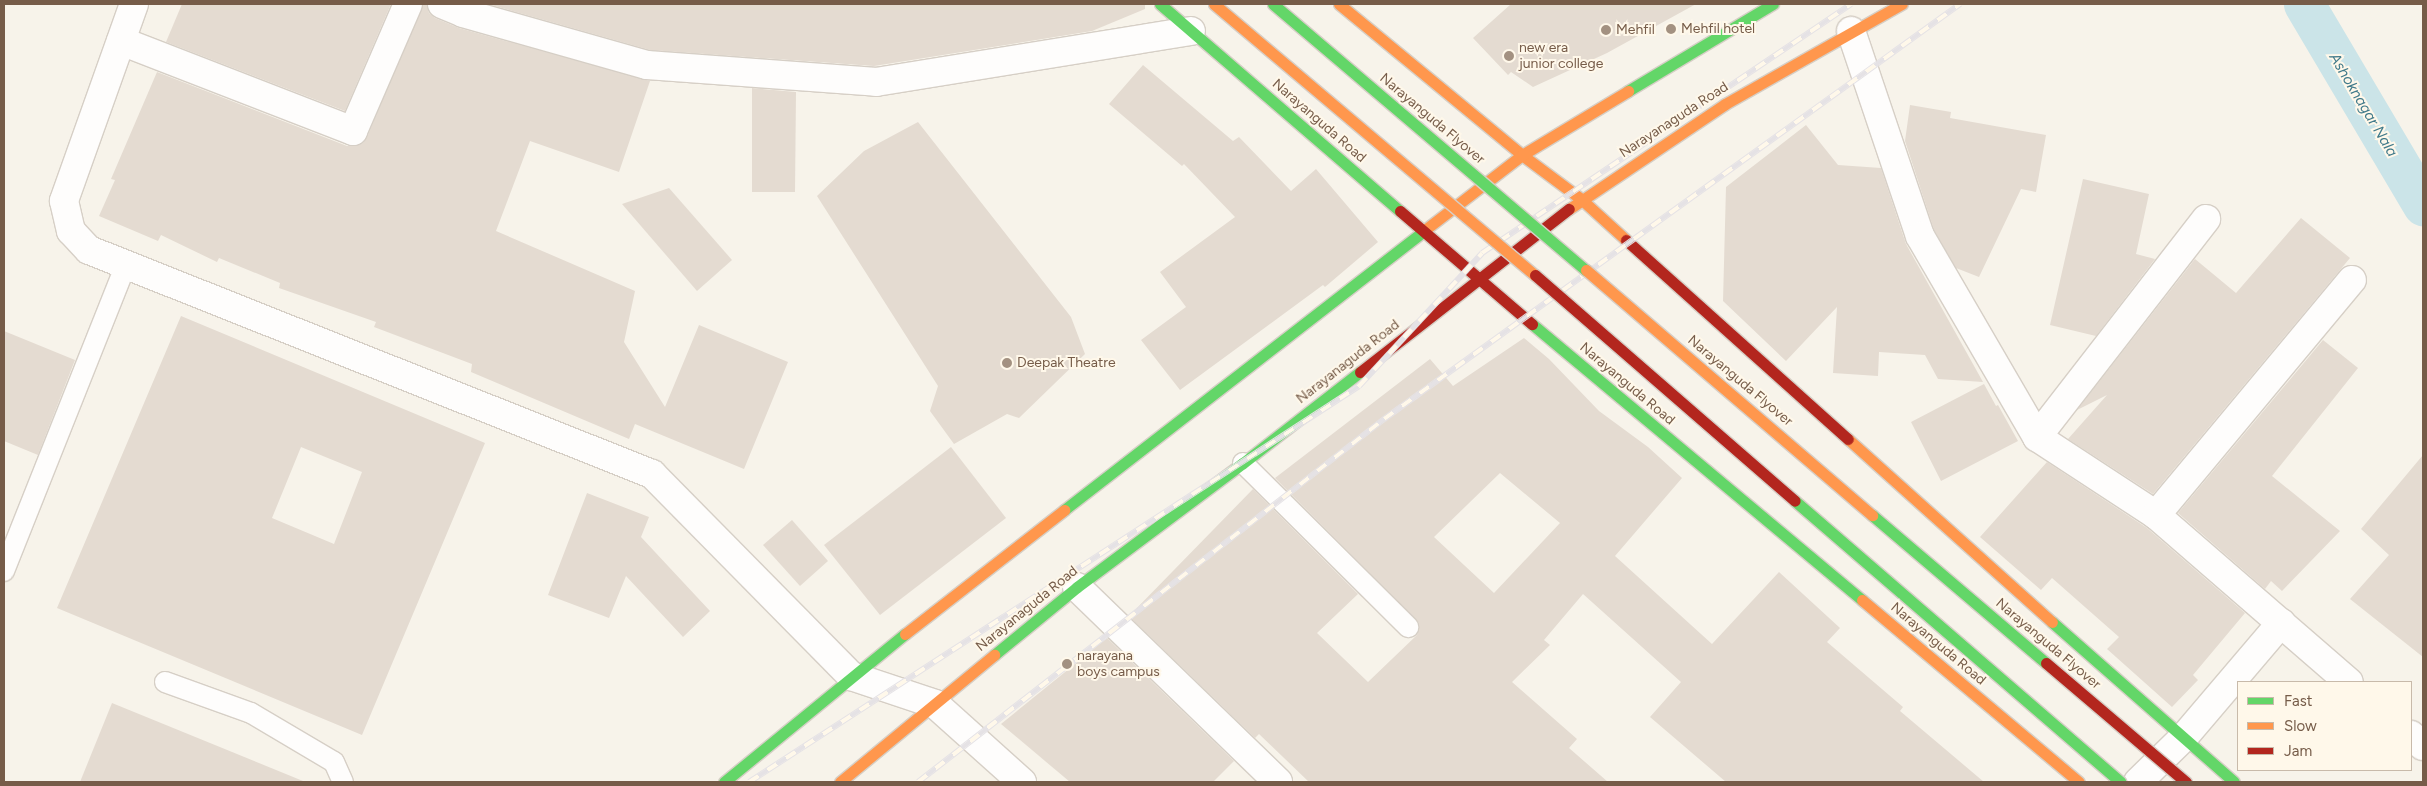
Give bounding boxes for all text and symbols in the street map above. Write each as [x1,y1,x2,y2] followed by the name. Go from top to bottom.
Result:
[1681,21,1755,37] place label: Mehfil hotel
[1616,22,1655,38] place label: Mehfil
[1665,23,1677,35] marker: Mehfil hotel
[1600,24,1612,36] marker: Mehfil
[1519,40,1603,72] place label: new era junior college
[1503,50,1515,62] marker: new era junior college
[2325,50,2401,160] water label: Ashoknagar Nala
[1376,70,1488,168] street label: Narayanguda Flyover
[1269,76,1369,166] street label: Narayanguda Road
[1617,79,1731,161] street label: Narayanaguda Road
[1293,317,1403,407] street label: Narayanaguda Road
[1684,332,1796,430] street label: Narayanguda Flyover
[1576,339,1678,429] street label: Narayanguda Road
[1017,355,1116,371] place label: Deepak Theatre
[1001,357,1013,369] marker: Deepak Theatre
[973,563,1081,655] street label: Narayanaguda Road
[1992,595,2104,693] street label: Narayanguda Flyover
[1887,599,1989,689] street label: Narayanguda Road
[1077,648,1160,680] place label: narayana boys campus
[1061,658,1073,670] marker: narayana boys campus
[2237,681,2412,771] legend
[2284,692,2312,710] text: Fast
[2284,717,2317,735] text: Slow
[2284,742,2312,760] text: Jam

